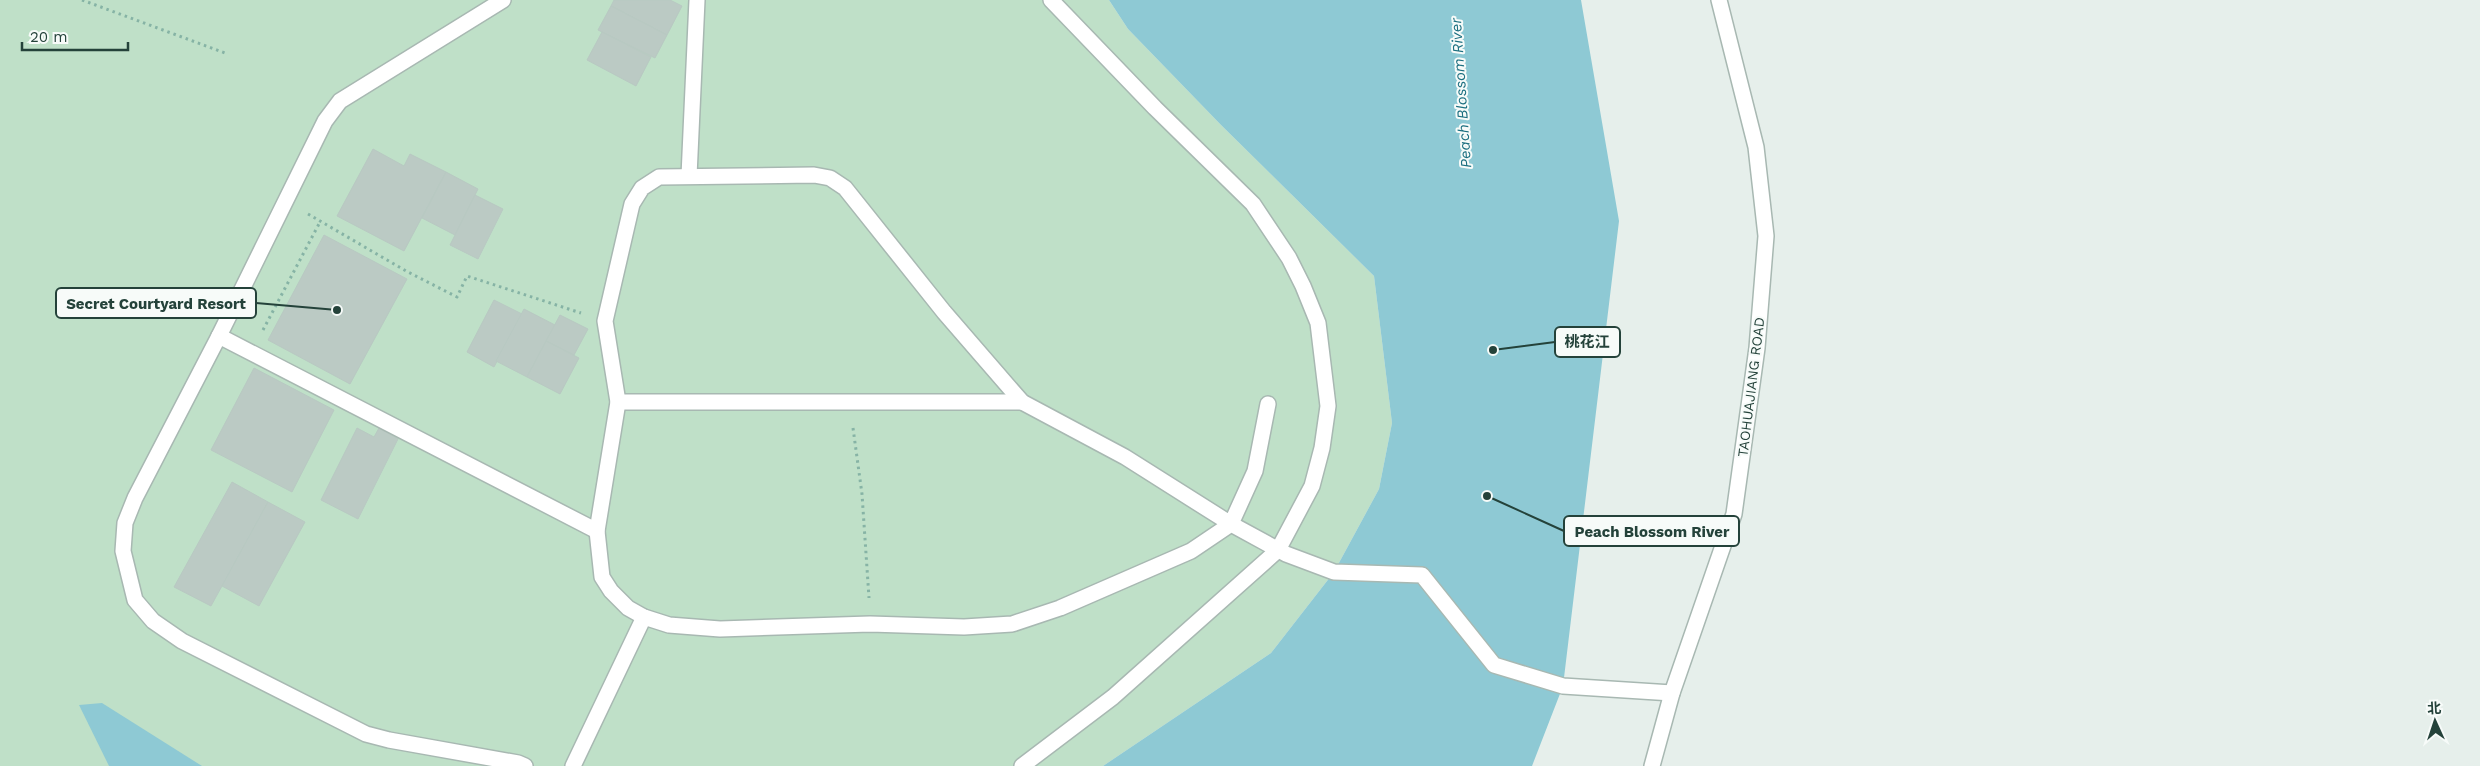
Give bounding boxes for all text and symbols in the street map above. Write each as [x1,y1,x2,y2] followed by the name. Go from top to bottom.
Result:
[1447,16,1475,169] water label: Peach Blossom River
[22,20,129,52] scale bar
[30,28,68,46] text: 20 m
[56,288,256,318] callout: Secret Courtyard Resort
[66,295,246,313] text: Secret Courtyard Resort
[1734,316,1768,458] street label: TAOHUAJIANG ROAD
[1555,327,1620,357] callout: 桃花江
[1564,333,1610,351] text: 桃花江
[1564,516,1739,546] callout: Peach Blossom River
[1575,523,1730,541] text: Peach Blossom River
[2410,696,2460,746] north arrow
[2427,700,2442,716] text: 北

